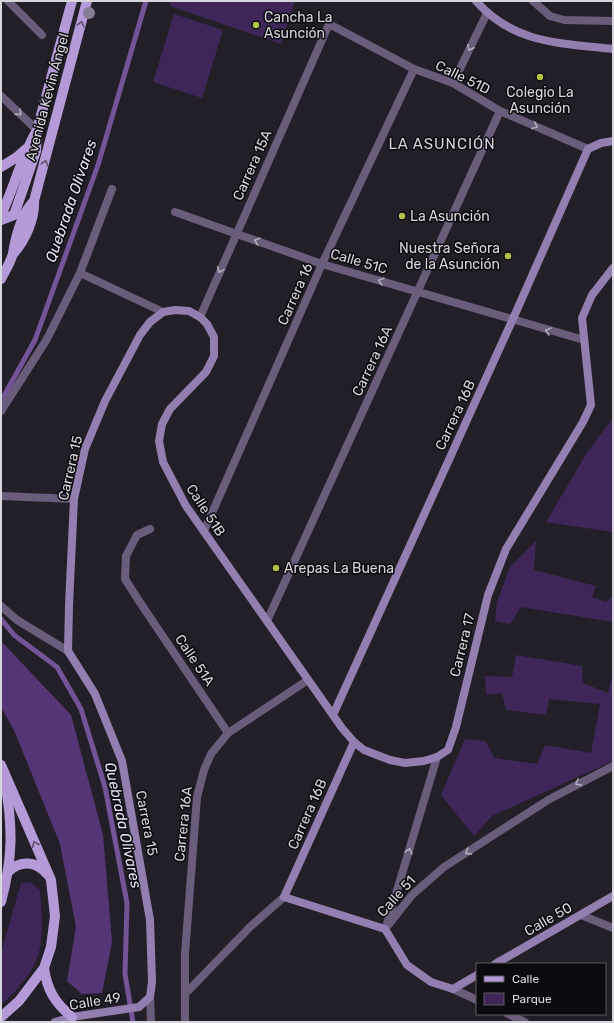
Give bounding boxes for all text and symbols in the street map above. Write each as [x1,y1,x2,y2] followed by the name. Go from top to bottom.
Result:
[264,9,333,42] place label: Cancha La Asunción
[251,20,261,30] marker: Cancha La Asunción
[76,21,85,28] one-way arrow
[21,31,73,163] street label: Avenida Kevin Ángel
[467,44,475,51] one-way arrow
[433,57,493,98] street label: Calle 51D
[535,72,545,82] marker: Colegio La Asunción
[506,84,574,117] place label: Colegio La Asunción
[14,108,22,116] one-way arrow
[531,121,539,129] one-way arrow
[229,127,276,203] street label: Carrera 15A
[388,135,496,153] district label: LA ASUNCIÓN
[42,137,101,265] water label: Quebrada Olivares
[40,160,49,167] one-way arrow
[410,208,490,225] place label: La Asunción
[397,211,407,221] marker: La Asunción
[254,238,261,246] one-way arrow
[399,240,500,273] place label: Nuestra Señora de la Asunción
[328,245,389,278] street label: Calle 51C
[503,251,513,261] marker: Nuestra Señora de la Asunción
[274,261,317,328] street label: Carrera 16
[217,266,225,273] one-way arrow
[378,277,385,286] one-way arrow
[349,323,396,399] street label: Carrera 16A
[545,327,551,335] one-way arrow
[432,377,479,453] street label: Carrera 16B
[55,434,86,502] street label: Carrera 15
[182,481,229,539] street label: Calle 51B
[284,560,394,577] place label: Arepas La Buena
[271,563,281,573] marker: Arepas La Buena
[446,612,479,679] street label: Carrera 17
[171,631,218,690] street label: Calle 51A
[101,760,145,890] water label: Quebrada Olivares
[284,776,331,852] street label: Carrera 16B
[575,779,583,786] one-way arrow
[171,785,196,863] street label: Carrera 16A
[132,789,161,857] street label: Carrera 15
[32,841,40,848] one-way arrow
[465,847,472,854] one-way arrow
[404,848,413,855] one-way arrow
[374,872,419,920] street label: Calle 51
[521,899,575,940] street label: Calle 50
[476,963,606,1015] legend
[512,972,539,986] text: Calle
[68,989,122,1014] street label: Calle 49
[512,992,552,1006] text: Parque

